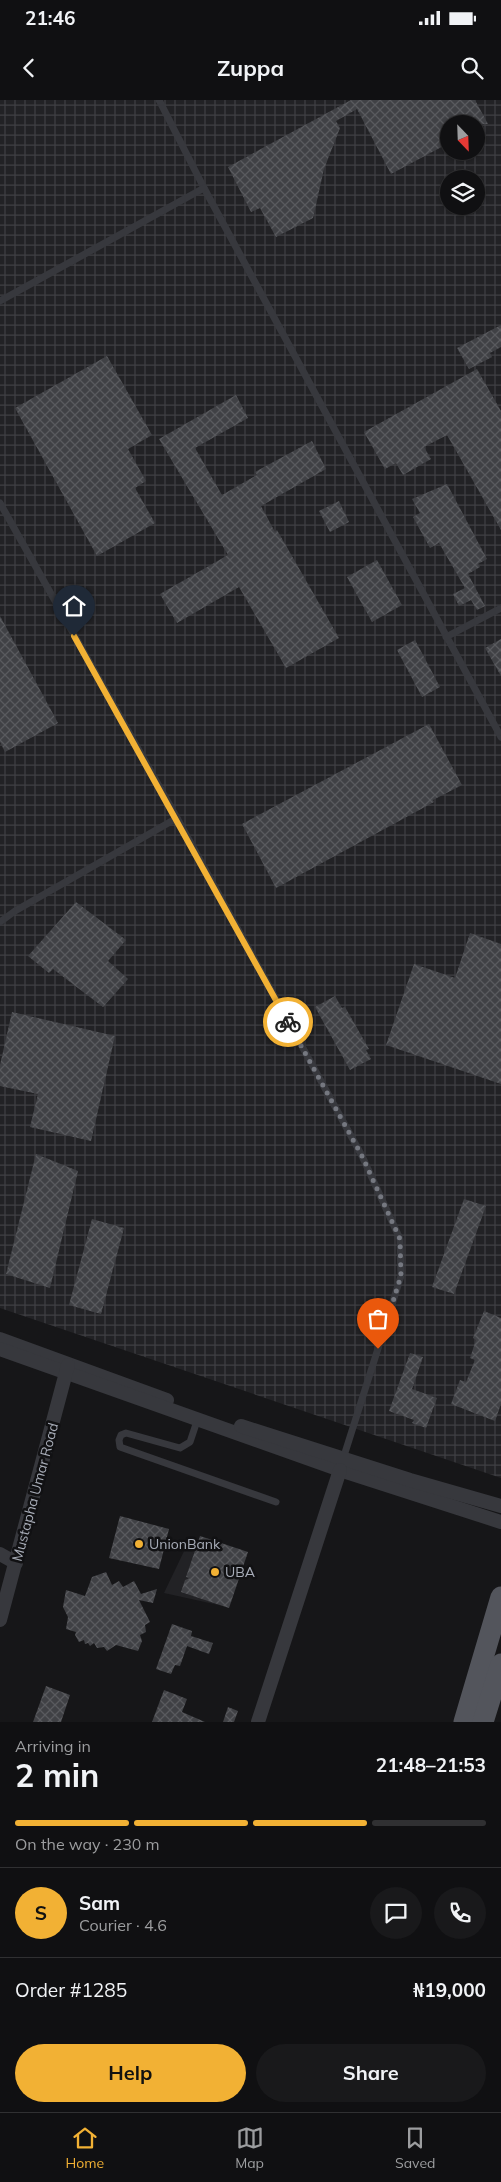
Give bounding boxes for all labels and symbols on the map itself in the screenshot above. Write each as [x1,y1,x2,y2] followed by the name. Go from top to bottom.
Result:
[440,115,485,160] north arrow
[53,585,95,636] pin
[263,997,313,1047] courier
[357,1298,399,1349] pin
[8,1421,62,1563] street label: Mustapha Umar Road
[149,1535,221,1553] place label: UnionBank
[133,1538,145,1550] marker: UnionBank
[225,1563,256,1581] place label: UBA
[209,1566,221,1578] marker: UBA

